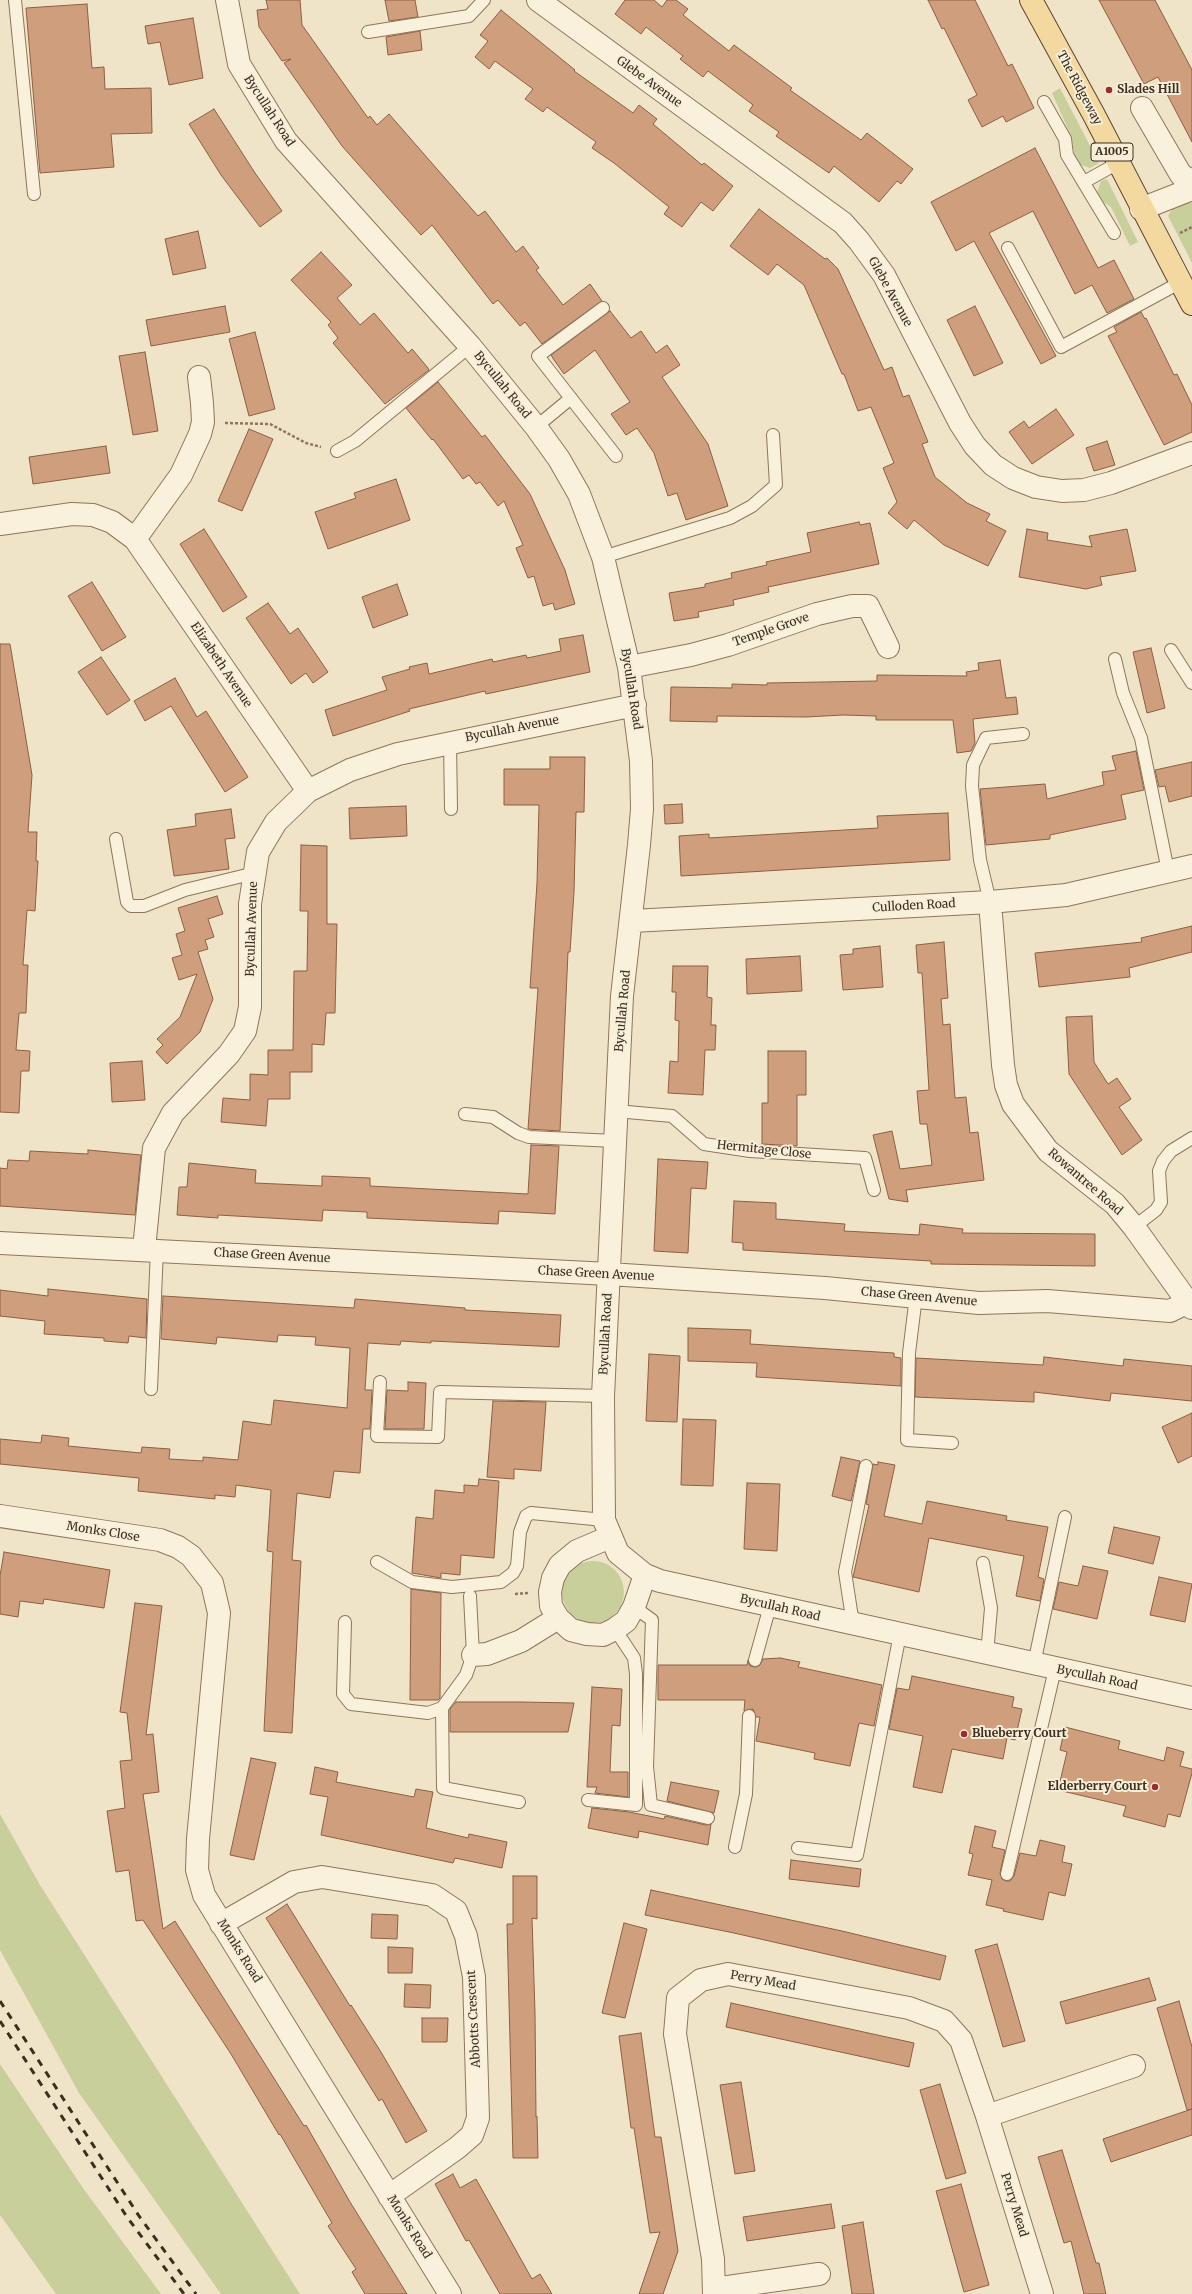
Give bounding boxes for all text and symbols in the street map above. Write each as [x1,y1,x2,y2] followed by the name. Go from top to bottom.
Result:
[1053,49,1105,127] street label: The Ridgeway
[613,53,685,111] street label: Glebe Avenue
[241,73,297,149] street label: Bycullah Road
[1117,83,1179,97] place label: Slades Hill
[1104,85,1114,95] marker: Slades Hill
[1091,143,1133,161] road number: A1005
[865,255,915,329] street label: Glebe Avenue
[471,349,533,421] street label: Bycullah Road
[731,610,811,650] street label: Temple Grove
[187,620,255,710] street label: Elizabeth Avenue
[617,647,645,731] street label: Bycullah Road
[464,713,560,745] street label: Bycullah Avenue
[243,881,261,977] street label: Bycullah Avenue
[872,897,956,915] street label: Culloden Road
[612,969,634,1053] street label: Bycullah Road
[716,1138,812,1162] street label: Hermitage Close
[1045,1146,1125,1218] street label: Rowantree Road
[213,1246,331,1266] street label: Chase Green Avenue
[537,1264,655,1284] street label: Chase Green Avenue
[860,1285,978,1309] street label: Chase Green Avenue
[597,1293,615,1375] street label: Bycullah Road
[65,1519,141,1545] street label: Monks Close
[738,1592,822,1624] street label: Bycullah Road
[1055,1662,1139,1694] street label: Bycullah Road
[972,1727,1067,1741] place label: Blueberry Court
[959,1729,969,1739] marker: Blueberry Court
[1047,1780,1147,1794] place label: Elderberry Court
[1150,1782,1160,1792] marker: Elderberry Court
[214,1917,264,1985] street label: Monks Road
[729,1968,797,1994] street label: Perry Mead
[464,1970,484,2068] street label: Abbotts Crescent
[997,2171,1031,2239] street label: Perry Mead
[384,2193,434,2261] street label: Monks Road

